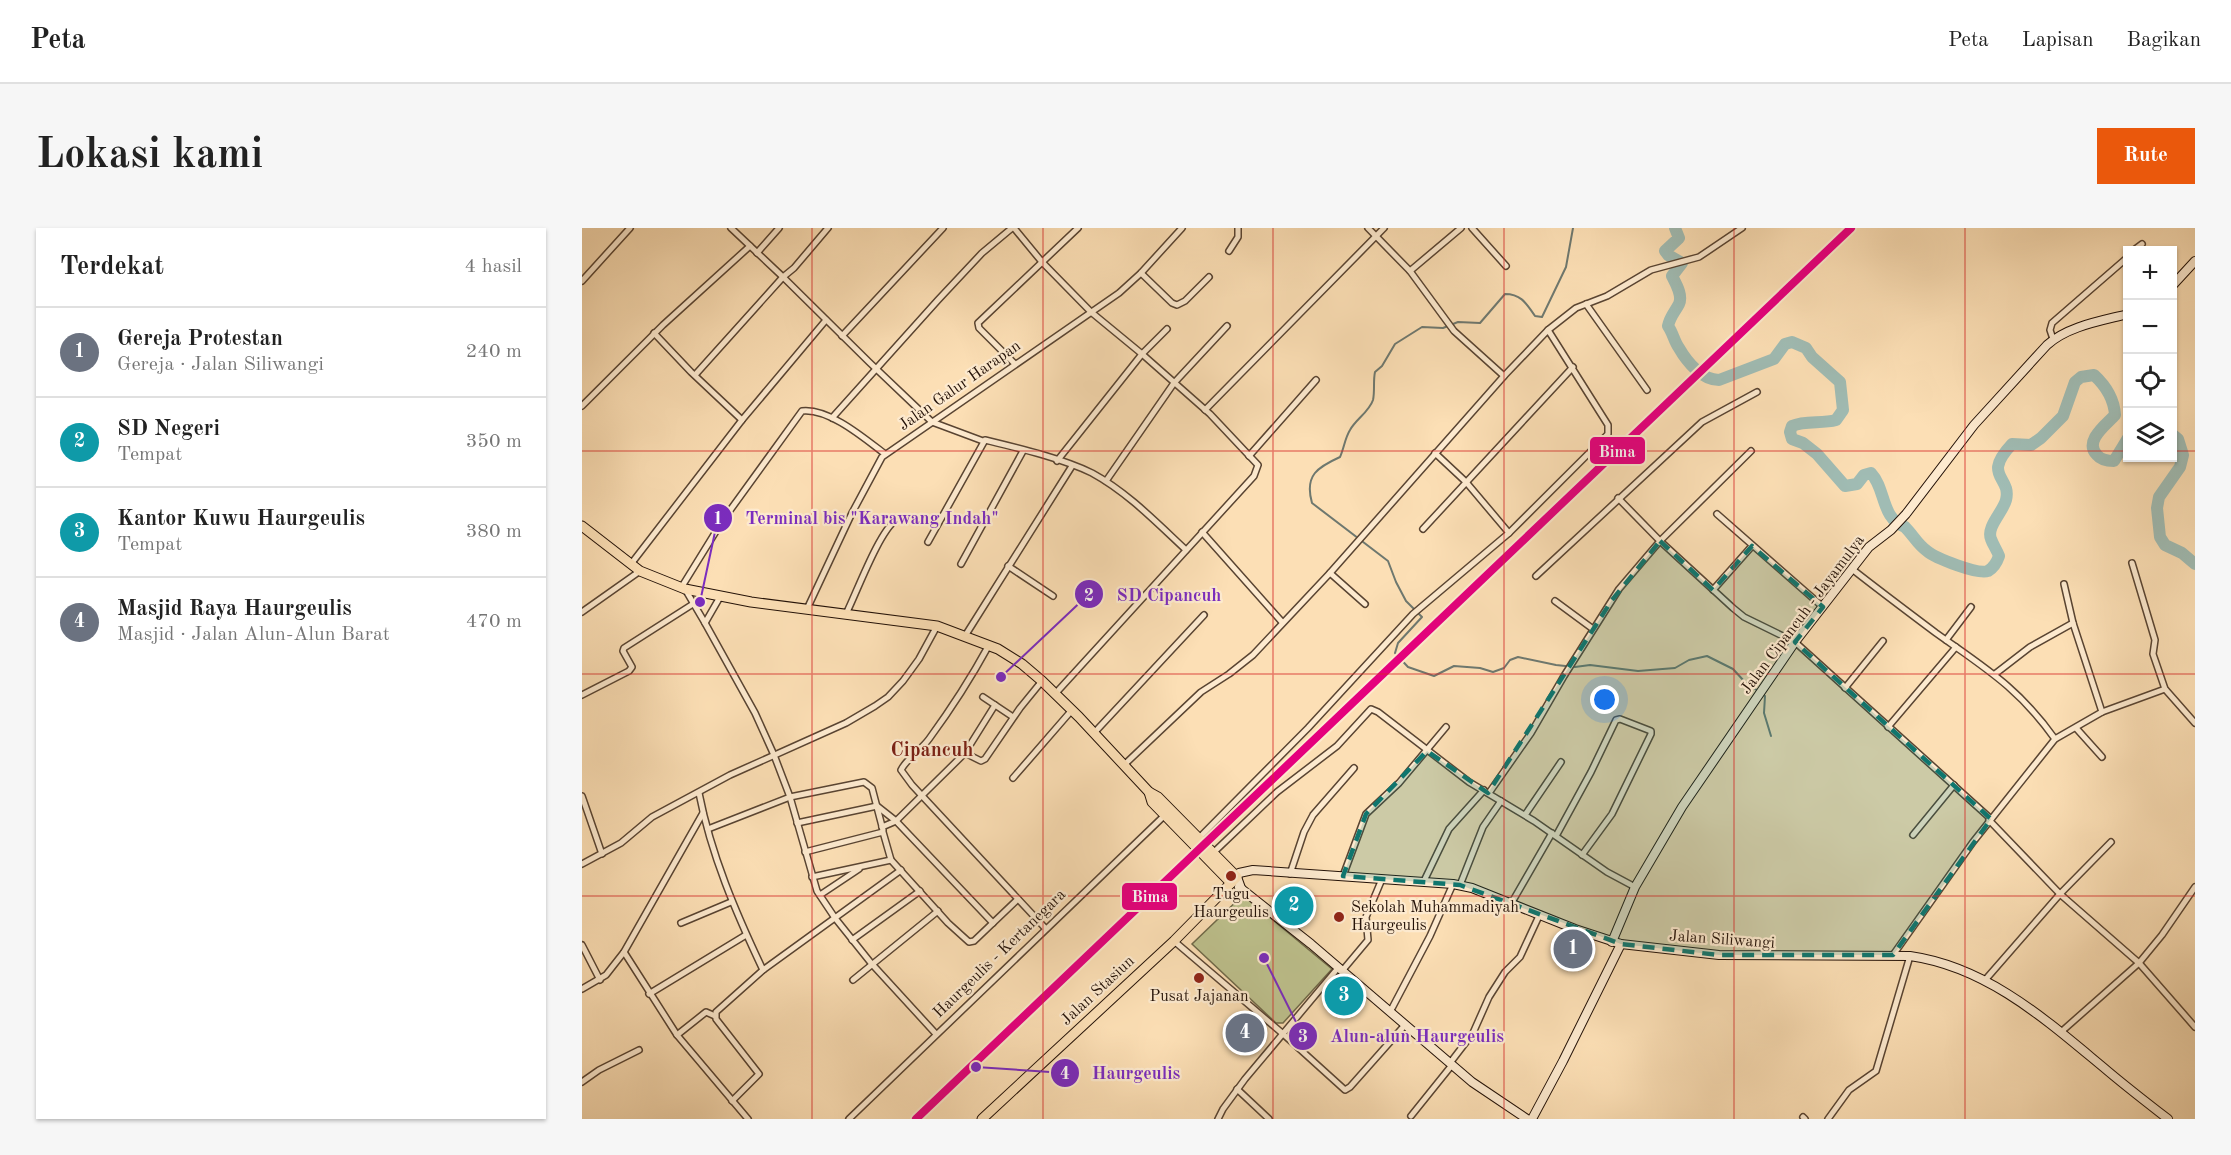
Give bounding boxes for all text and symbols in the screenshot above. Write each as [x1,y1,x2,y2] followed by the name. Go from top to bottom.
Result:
[30,27,86,55] text: Peta
[1948,30,1989,51] text: Peta
[2022,30,2093,51] text: Lapisan
[2126,30,2201,51] text: Bagikan
[2097,128,2195,184] button: Rute
[36,135,263,177] text: Lokasi kami
[2123,246,2177,462] map controls
[2123,246,2177,300] button: +
[60,254,164,280] text: Terdekat
[465,257,522,277] text: 4 hasil
[2123,300,2177,354] button: −
[117,328,283,350] text: Gereja Protestan
[896,338,1024,434] street label: Jalan Galur Harapan
[74,342,85,362] text: 1
[466,342,522,362] text: 240 m
[2123,354,2177,408] button: locate
[117,355,324,375] text: Gereja · Jalan Siliwangi
[2123,408,2177,462] button: layers
[117,418,220,440] text: SD Negeri
[74,432,85,452] text: 2
[466,432,522,452] text: 350 m
[1589,436,1646,465] line badge: Bima
[117,445,182,465] text: Tempat
[1598,445,1636,461] text: Bima
[703,500,1010,536] callout: Terminal bis "Karawang Indah"
[117,508,365,530] text: Kantor Kuwu Haurgeulis
[713,510,723,528] text: 1
[745,510,999,528] text: Terminal bis "Karawang Indah"
[74,522,85,542] text: 3
[466,522,522,542] text: 380 m
[1738,532,1868,697] street label: Jalan Cipancuh - Jayamulya
[117,535,182,555] text: Tempat
[1074,576,1233,612] callout: SD Cipancuh
[1084,587,1094,605] text: 2
[1117,587,1221,605] text: SD Cipancuh
[117,598,352,620] text: Masjid Raya Haurgeulis
[74,612,85,632] text: 4
[466,612,522,632] text: 470 m
[117,625,390,645] text: Masjid · Jalan Alun-Alun Barat
[1590,685,1619,714] your location
[891,741,973,761] district label: Cipancuh
[1224,869,1238,883] marker: Tugu Haurgeulis
[1121,882,1178,911] line badge: Bima
[1274,884,1314,928] pin: 2
[931,887,1069,1021] street label: Haurgeulis - Kertanegara
[1193,887,1269,921] place label: Tugu Haurgeulis
[1131,890,1169,906] text: Bima
[1351,900,1519,934] place label: Sekolah Muhammadiyah Haurgeulis
[1332,910,1346,924] marker: Sekolah Muhammadiyah Haurgeulis
[1554,926,1592,972] pin: 1
[1668,928,1776,952] street label: Jalan Siliwangi
[1058,953,1138,1029] street label: Jalan Stasiun
[1192,971,1206,985] marker: Pusat Jajanan
[1324,974,1364,1018] pin: 3
[1149,989,1249,1005] place label: Pusat Jajanan
[1226,1010,1264,1056] pin: 4
[1288,1018,1516,1054] callout: Alun-alun Haurgeulis
[1298,1028,1308,1046] text: 3
[1330,1028,1504,1046] text: Alun-alun Haurgeulis
[1050,1055,1192,1091] callout: Haurgeulis
[1060,1065,1070,1083] text: 4
[1092,1065,1181,1083] text: Haurgeulis

